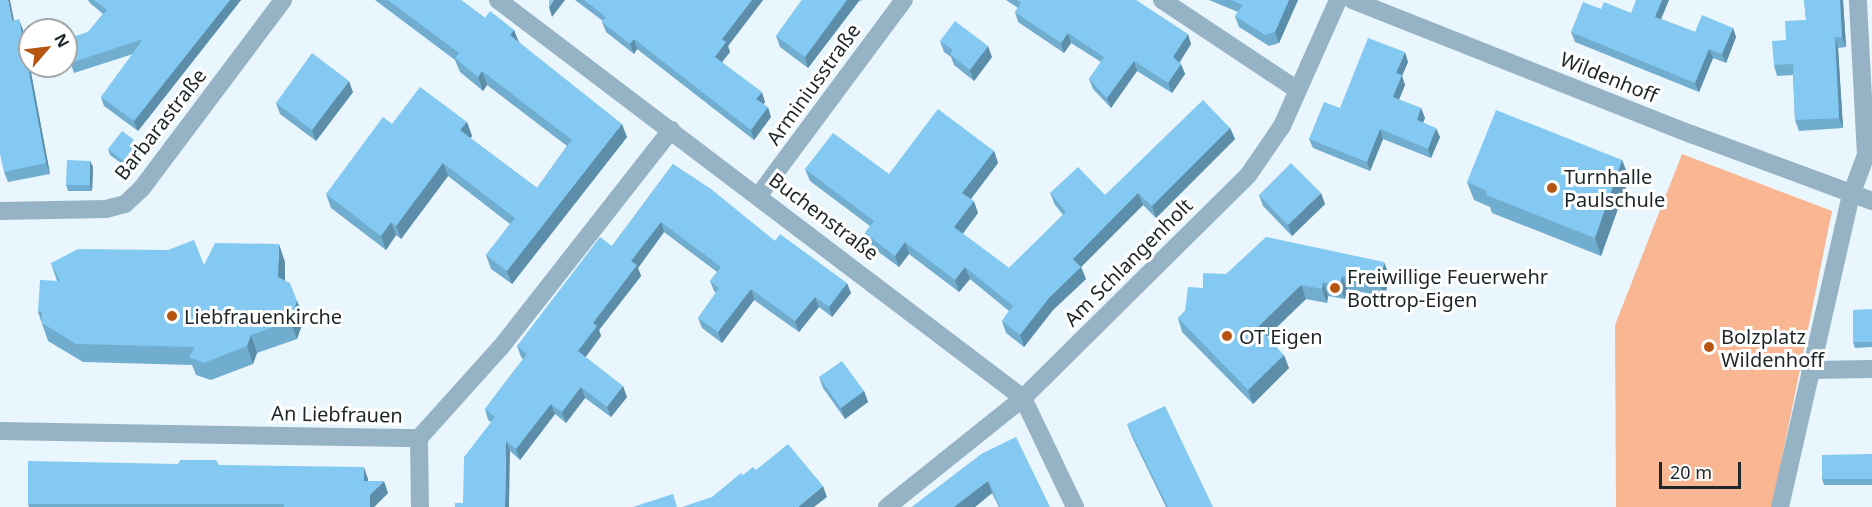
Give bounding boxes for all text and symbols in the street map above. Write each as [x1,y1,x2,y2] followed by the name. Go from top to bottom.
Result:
[18,18,78,78] north arrow
[761,19,865,149] street label: Arminiusstraße
[49,30,75,51] text: N
[1557,47,1661,107] street label: Wildenhoff
[109,63,211,185] street label: Barbarastraße
[1564,164,1665,211] place label: Turnhalle Paulschule
[765,167,883,265] street label: Buchenstraße
[1545,181,1559,195] marker: Turnhalle Paulschule
[1059,193,1197,331] street label: Am Schlangenholt
[1347,264,1548,311] place label: Freiwillige Feuerwehr Bottrop-Eigen
[1328,281,1342,295] marker: Freiwillige Feuerwehr Bottrop-Eigen
[184,304,342,328] place label: Liebfrauenkirche
[165,309,179,323] marker: Liebfrauenkirche
[1239,324,1323,348] place label: OT Eigen
[1721,324,1824,371] place label: Bolzplatz Wildenhoff
[1220,329,1234,343] marker: OT Eigen
[1702,340,1716,354] marker: Bolzplatz Wildenhoff
[271,401,403,427] street label: An Liebfrauen
[1662,450,1744,488] scale bar
[1670,460,1712,484] text: 20 m

